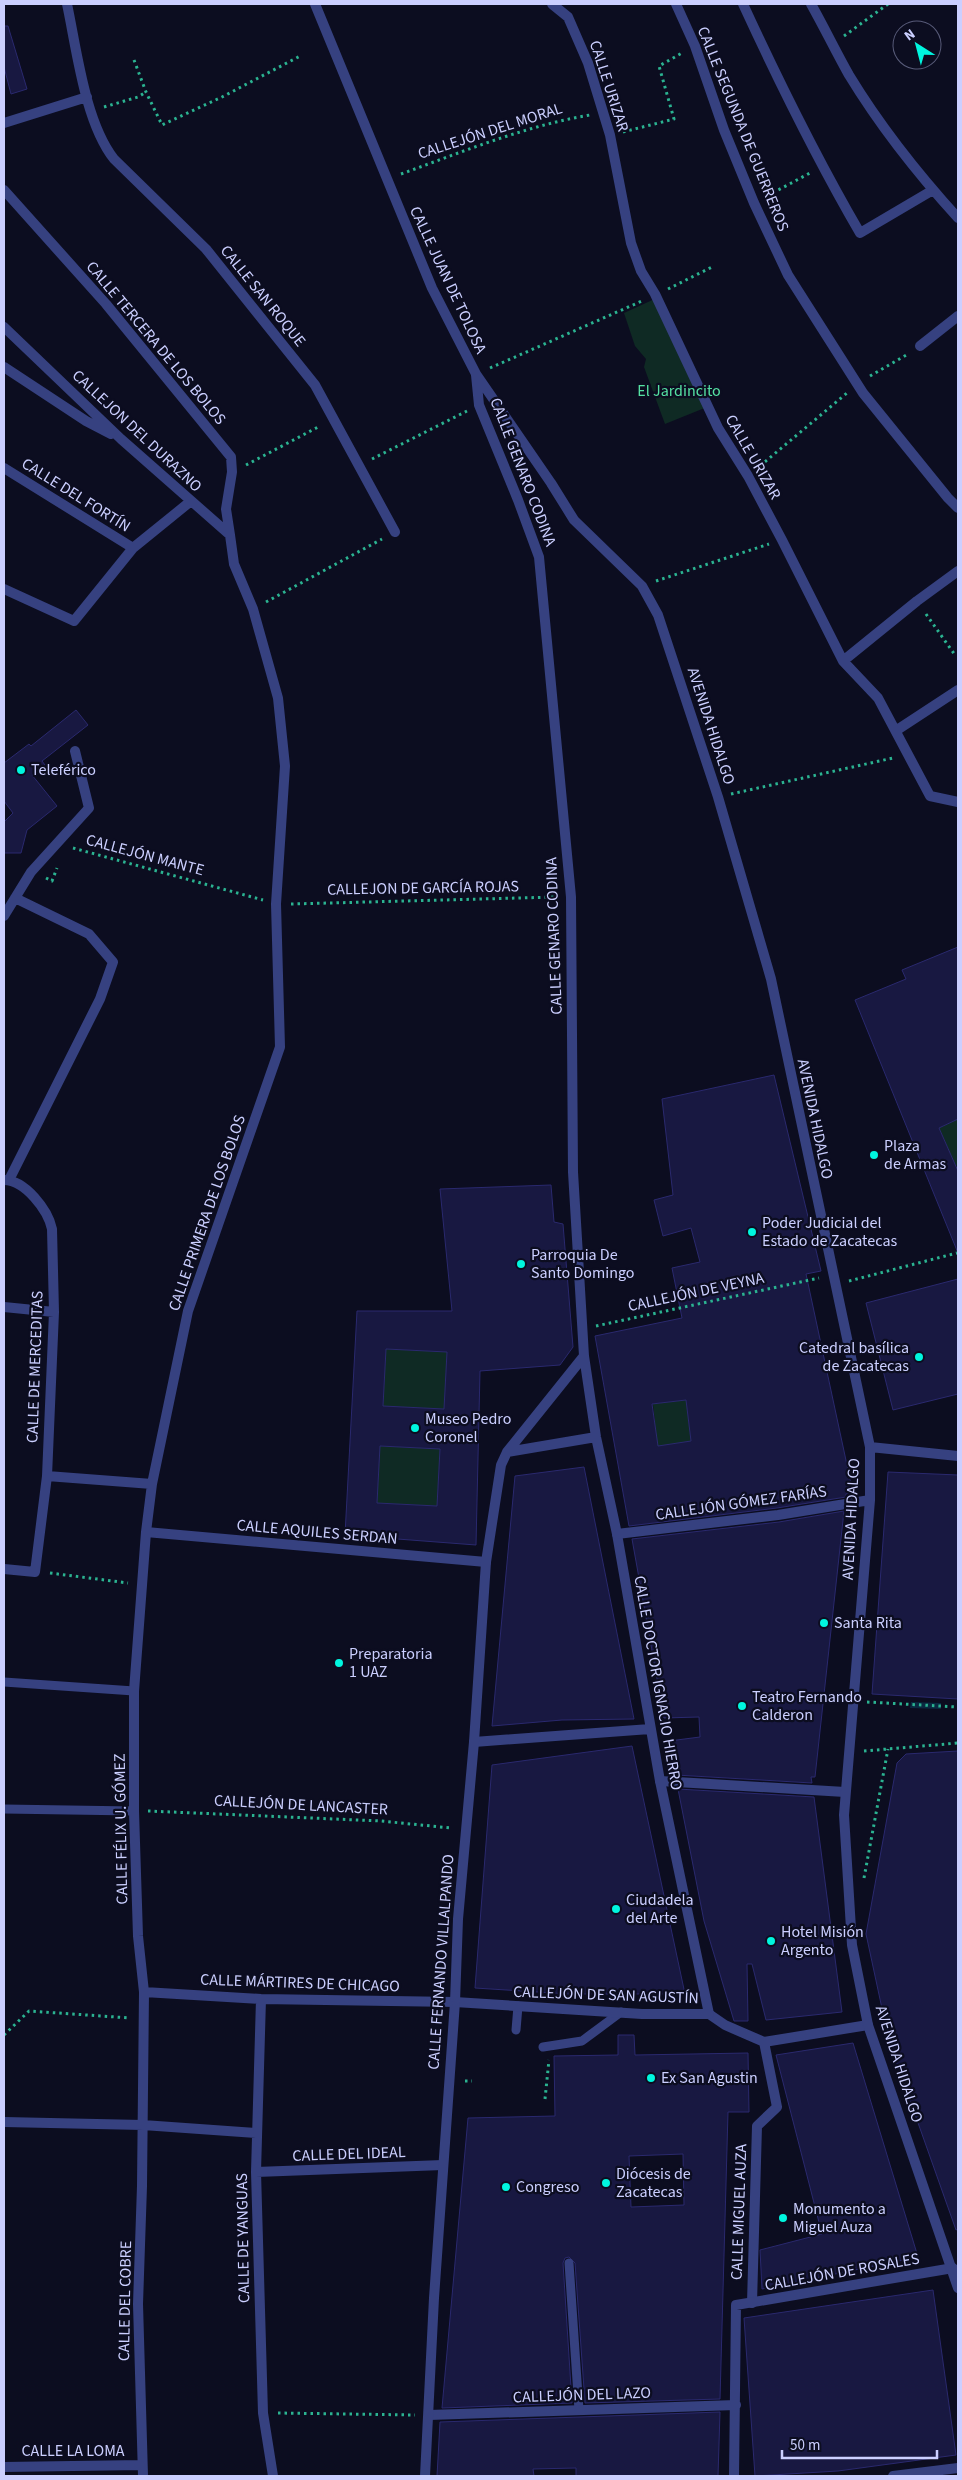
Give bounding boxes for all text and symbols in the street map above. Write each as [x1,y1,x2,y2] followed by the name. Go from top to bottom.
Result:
[892,20,942,70] north arrow
[692,23,794,235] street label: CALLE SEGUNDA DE GUERREROS
[900,24,920,46] text: N
[584,37,634,135] street label: CALLE URIZAR
[415,97,565,165] street label: CALLEJÓN DEL MORAL
[404,203,492,358] street label: CALLE JUAN DE TOLOSA
[215,241,311,351] street label: CALLE SAN ROQUE
[81,256,231,430] street label: CALLE TERCERA DE LOS BOLOS
[67,365,207,497] street label: CALLEJON DEL DURAZNO
[637,380,721,402] park label: El Jardincito
[484,394,562,550] street label: CALLE GENARO CODINA
[720,410,786,504] street label: CALLE URIZAR
[17,453,135,537] street label: CALLE DEL FORTÍN
[682,665,740,787] street label: AVENIDA HIDALGO
[31,759,96,781] place label: Teleférico
[15,764,27,776] marker: Teleférico
[84,829,206,881] street label: CALLEJÓN MANTE
[540,857,568,1015] street label: CALLE GENARO CODINA
[327,875,519,901] street label: CALLEJON DE GARCÍA ROJAS
[792,1057,838,1181] street label: AVENIDA HIDALGO
[163,1112,251,1314] street label: CALLE PRIMERA DE LOS BOLOS
[884,1135,947,1175] place label: Plaza de Armas
[868,1149,880,1161] marker: Plaza de Armas
[762,1212,897,1252] place label: Poder Judicial del Estado de Zacatecas
[746,1226,758,1238] marker: Poder Judicial del Estado de Zacatecas
[531,1244,634,1284] place label: Parroquia De Santo Domingo
[515,1258,527,1270] marker: Parroquia De Santo Domingo
[626,1267,766,1317] street label: CALLEJÓN DE VEYNA
[21,1290,49,1444] street label: CALLE DE MERCEDITAS
[799,1337,909,1377] place label: Catedral basílica de Zacatecas
[913,1351,925,1363] marker: Catedral basílica de Zacatecas
[425,1408,511,1448] place label: Museo Pedro Coronel
[409,1422,421,1434] marker: Museo Pedro Coronel
[837,1457,865,1581] street label: AVENIDA HIDALGO
[654,1480,828,1526] street label: CALLEJÓN GÓMEZ FARÍAS
[236,1514,398,1550] street label: CALLE AQUILES SERDAN
[628,1574,688,1792] street label: CALLE DOCTOR IGNACIO HIERRO
[834,1612,902,1634] place label: Santa Rita
[818,1617,830,1629] marker: Santa Rita
[349,1643,433,1683] place label: Preparatoria 1 UAZ
[333,1657,345,1669] marker: Preparatoria 1 UAZ
[752,1686,862,1726] place label: Teatro Fernando Calderon
[736,1700,748,1712] marker: Teatro Fernando Calderon
[109,1753,133,1905] street label: CALLE FÉLIX U. GÓMEZ
[213,1789,389,1821] street label: CALLEJÓN DE LANCASTER
[422,1854,460,2070] street label: CALLE FERNANDO VILLALPANDO
[626,1889,694,1929] place label: Ciudadela del Arte
[610,1903,622,1915] marker: Ciudadela del Arte
[781,1921,864,1961] place label: Hotel Misión Argento
[765,1935,777,1947] marker: Hotel Misión Argento
[200,1969,400,1997] street label: CALLE MÁRTIRES DE CHICAGO
[513,1981,699,2009] street label: CALLEJÓN DE SAN AGUSTÍN
[870,2003,928,2125] street label: AVENIDA HIDALGO
[661,2067,758,2089] place label: Ex San Agustin
[645,2072,657,2084] marker: Ex San Agustin
[292,2141,406,2167] street label: CALLE DEL IDEAL
[726,2143,752,2281] street label: CALLE MIGUEL AUZA
[616,2163,691,2203] place label: Diócesis de Zacatecas
[231,2173,255,2303] street label: CALLE DE YANGUAS
[516,2176,579,2198] place label: Congreso
[600,2177,612,2189] marker: Diócesis de Zacatecas
[500,2181,512,2193] marker: Congreso
[793,2198,886,2238] place label: Monumento a Miguel Auza
[777,2212,789,2224] marker: Monumento a Miguel Auza
[113,2241,137,2361] street label: CALLE DEL COBRE
[763,2248,921,2296] street label: CALLEJÓN DE ROSALES
[513,2382,651,2408] street label: CALLEJÓN DEL LAZO
[782,2428,937,2460] scale bar
[790,2435,820,2456] text: 50 m
[21,2440,125,2462] street label: CALLE LA LOMA

